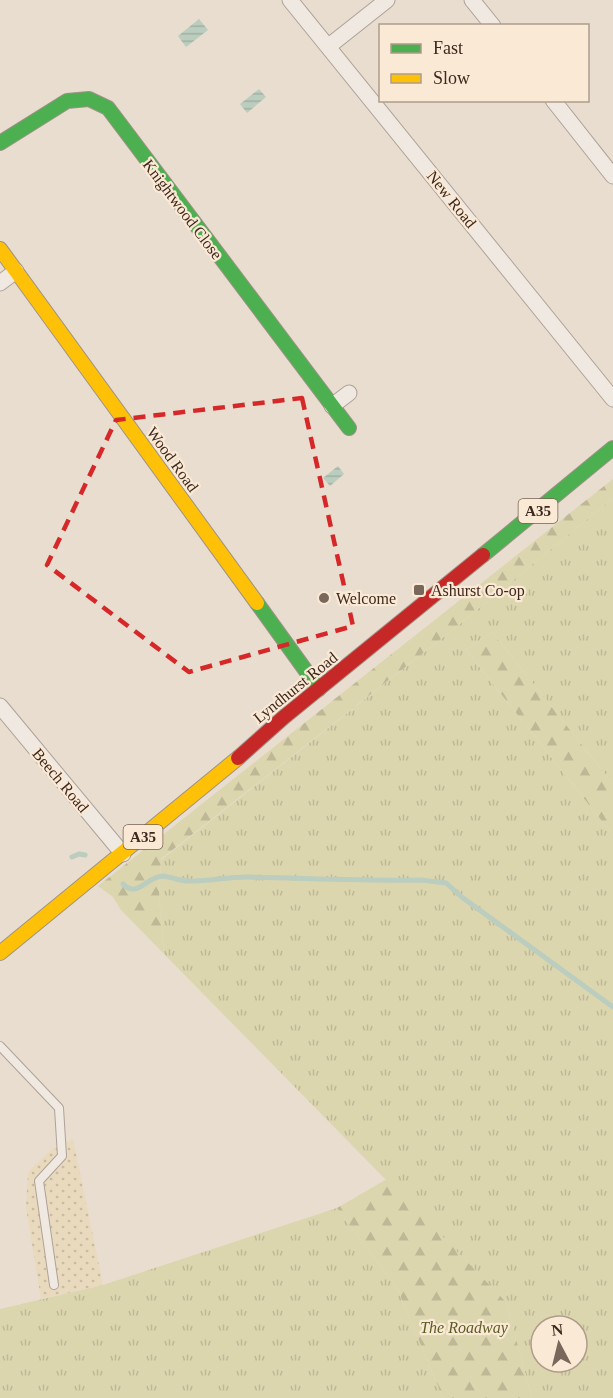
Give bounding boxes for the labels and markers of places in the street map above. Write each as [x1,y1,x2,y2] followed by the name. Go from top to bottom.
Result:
[431,582,525,600] place label: Ashurst Co-op
[412,583,426,597] marker: Ashurst Co-op
[336,590,396,607] place label: Welcome
[317,591,331,605] marker: Welcome

